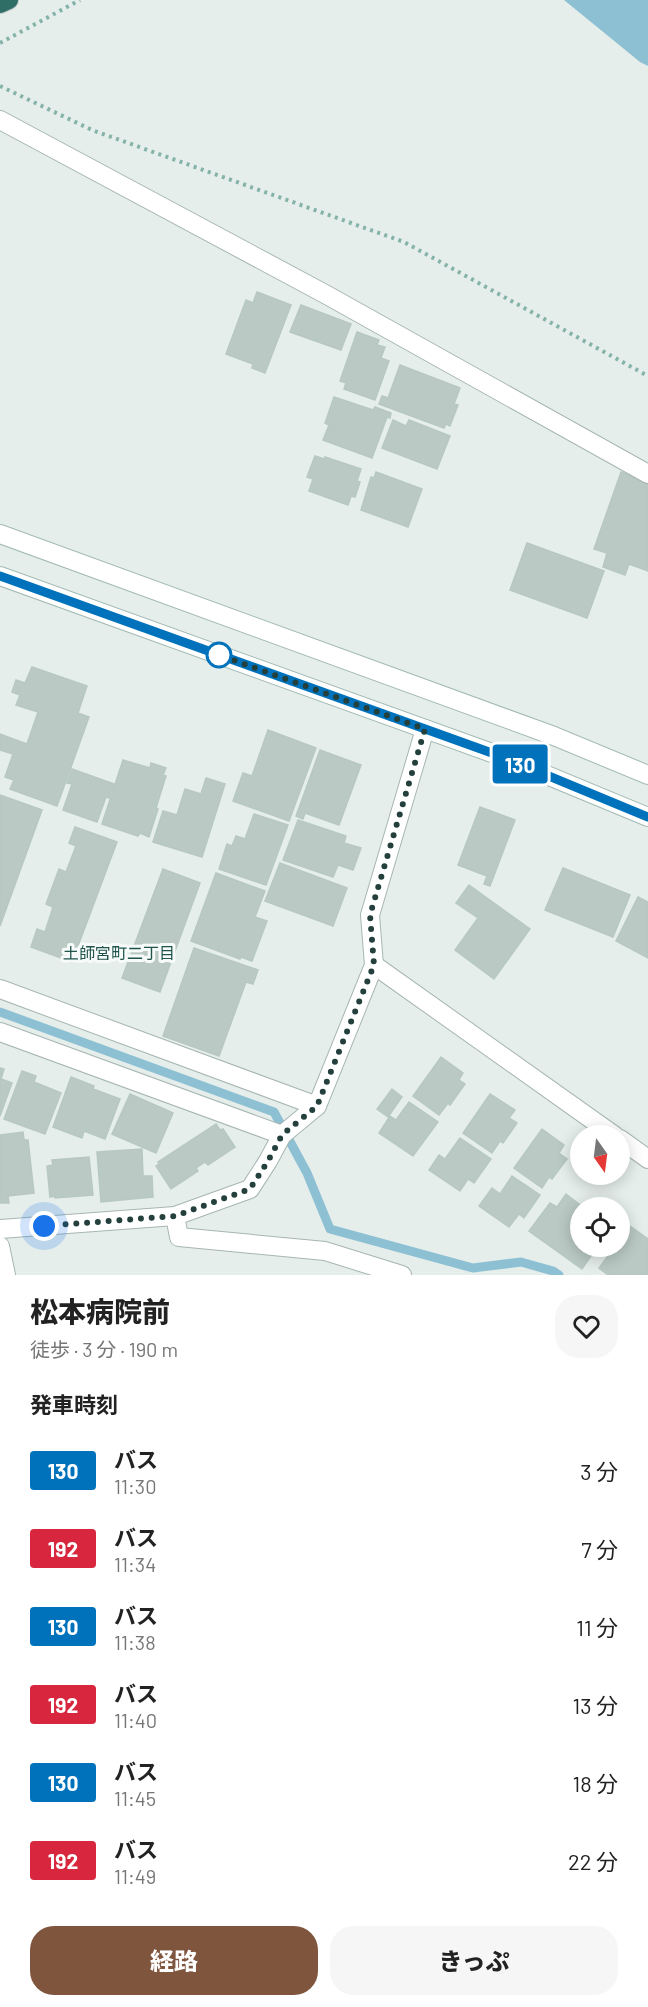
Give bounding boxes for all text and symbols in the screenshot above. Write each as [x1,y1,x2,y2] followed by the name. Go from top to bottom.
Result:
[206,642,232,668] unlabelled marker
[486,744,554,783] line badge: 130
[505,752,535,777] text: 130
[63,943,175,962] district label: 土師宮町二丁目
[570,1125,630,1185] north arrow
[570,1125,630,1257] map controls
[570,1197,630,1257] button: locate
[29,1211,59,1241] your location
[30,1294,170,1328] text: 松本病院前
[555,1295,618,1358] button: heart
[30,1337,178,1361] text: 徒歩 · 3 分 · 190 m
[30,1391,118,1417] text: 発車時刻
[114,1446,158,1472] text: バス
[48,1458,78,1483] text: 130
[580,1458,618,1484] text: 3 分
[114,1474,156,1498] text: 11:30
[114,1524,158,1550] text: バス
[48,1536,78,1561] text: 192
[581,1536,618,1562] text: 7 分
[114,1552,156,1576] text: 11:34
[114,1602,158,1628] text: バス
[48,1614,78,1639] text: 130
[576,1614,618,1640] text: 11 分
[114,1630,156,1654] text: 11:38
[114,1680,158,1706] text: バス
[48,1692,78,1717] text: 192
[573,1692,618,1718] text: 13 分
[114,1708,157,1732] text: 11:40
[114,1758,158,1784] text: バス
[48,1770,78,1795] text: 130
[572,1770,618,1796] text: 18 分
[114,1786,156,1810] text: 11:45
[114,1836,158,1862] text: バス
[48,1848,78,1873] text: 192
[568,1848,618,1874] text: 22 分
[114,1864,156,1888] text: 11:49
[30,1926,318,1995] button: 経路
[330,1926,618,1995] button: きっぷ

